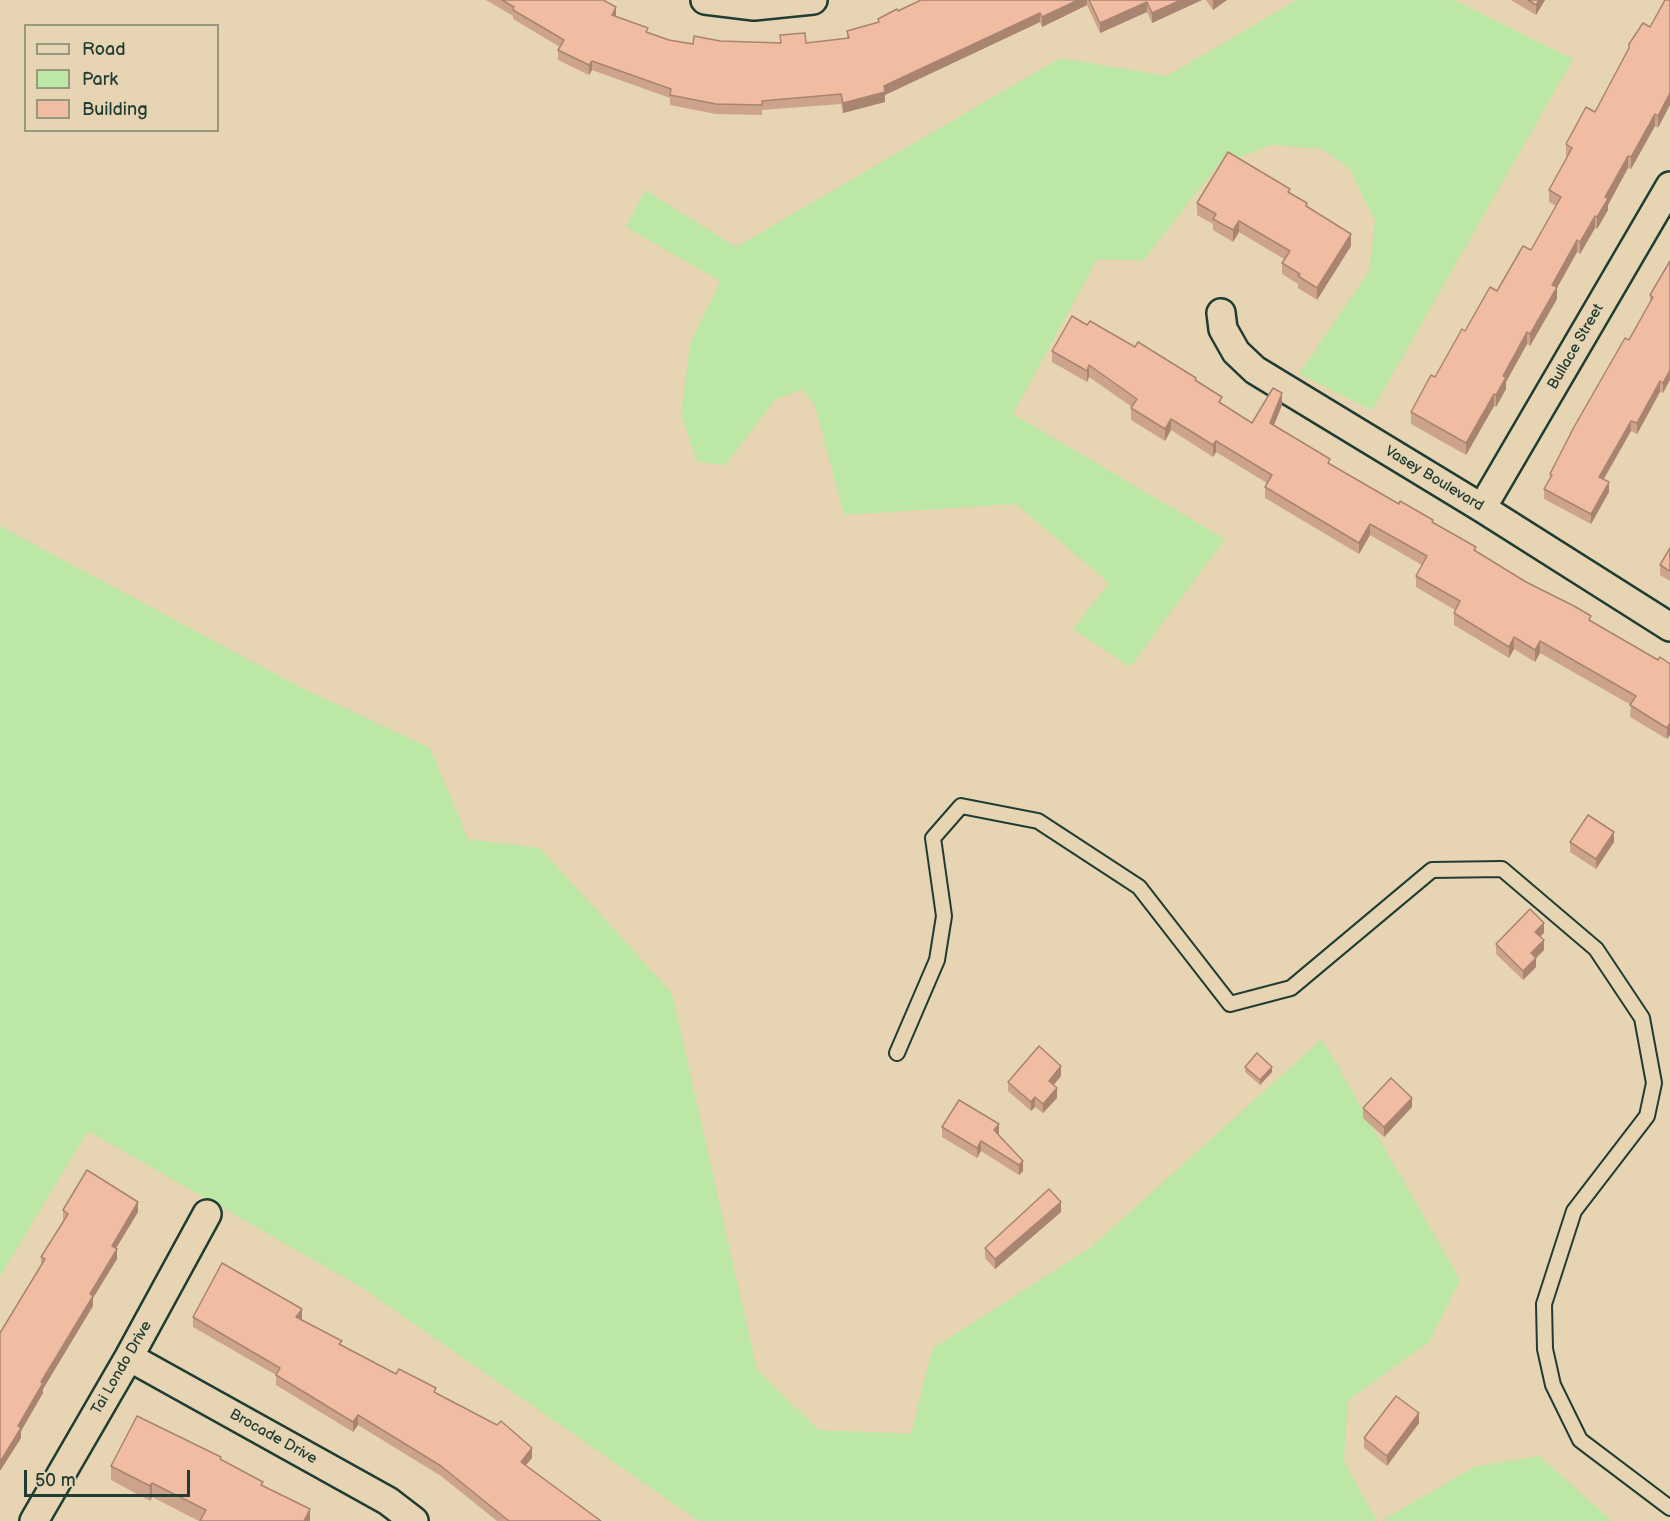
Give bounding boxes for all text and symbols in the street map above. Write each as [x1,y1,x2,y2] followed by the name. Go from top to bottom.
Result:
[24,24,219,132] legend
[82,39,126,60] text: Road
[82,69,118,90] text: Park
[82,99,148,120] text: Building
[1544,301,1608,393] street label: Bullace Street
[1381,442,1487,516] street label: Vasey Boulevard
[88,1318,156,1418] street label: Tai Londo Drive
[226,1406,320,1468] street label: Brocade Drive
[27,1458,194,1496] scale bar
[35,1470,76,1491] text: 50 m

